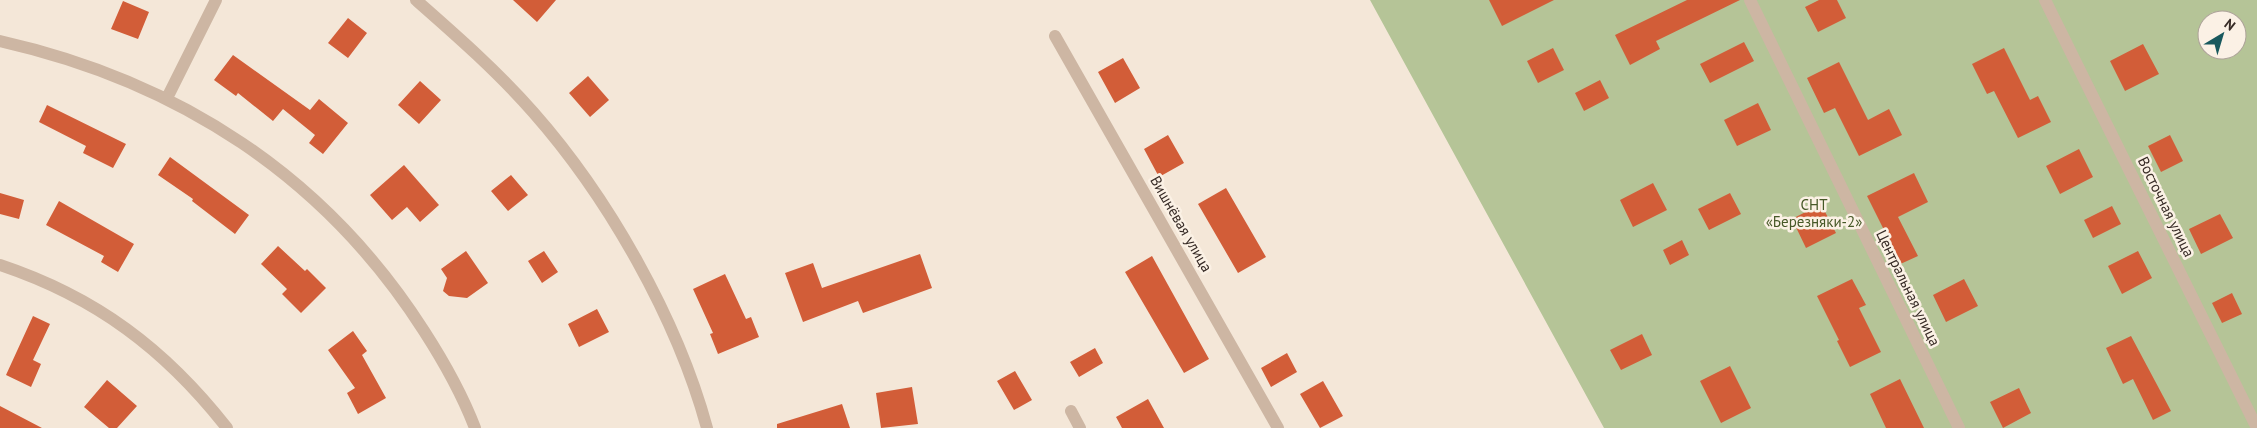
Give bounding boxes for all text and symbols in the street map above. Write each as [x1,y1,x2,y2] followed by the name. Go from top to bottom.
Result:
[2197,10,2247,60] north arrow
[2221,15,2239,35] text: N
[2134,153,2199,260] street label: Восточная улица
[1146,172,1217,275] street label: Вишнёвая улица
[1766,195,1862,231] park label: СНТ «Березняки-2»
[1872,227,1945,349] street label: Центральная улица

